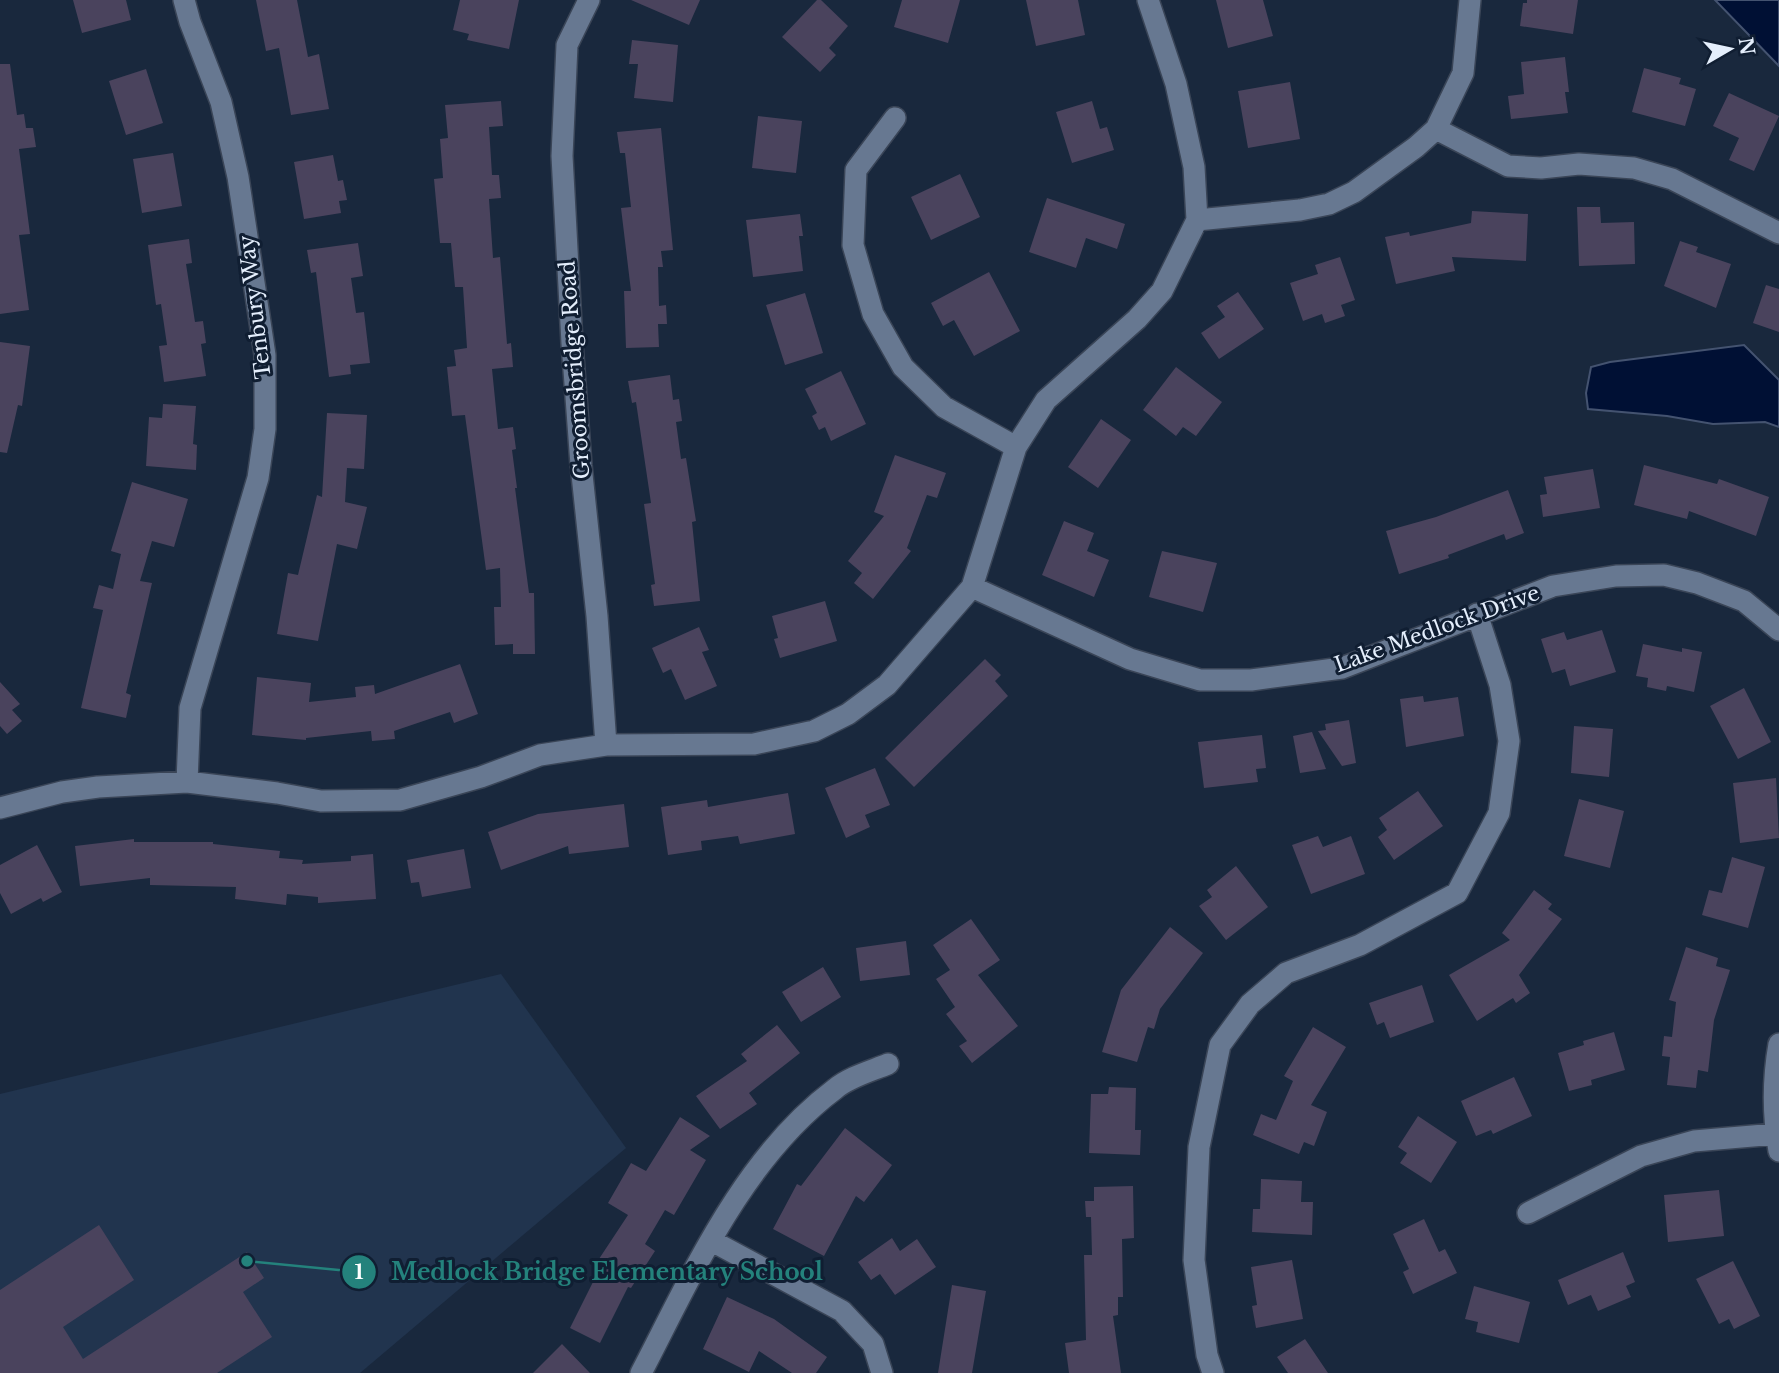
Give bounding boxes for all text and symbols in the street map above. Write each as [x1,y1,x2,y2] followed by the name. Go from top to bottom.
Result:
[1695,14,1765,84] north arrow
[1734,36,1759,57] text: N
[233,233,277,380] street label: Tenbury Way
[554,260,596,480] street label: Groomsbridge Road
[1331,580,1543,678] street label: Lake Medlock Drive
[342,1250,838,1294] callout: Medlock Bridge Elementary School
[391,1258,823,1286] text: Medlock Bridge Elementary School
[354,1259,364,1285] text: 1

